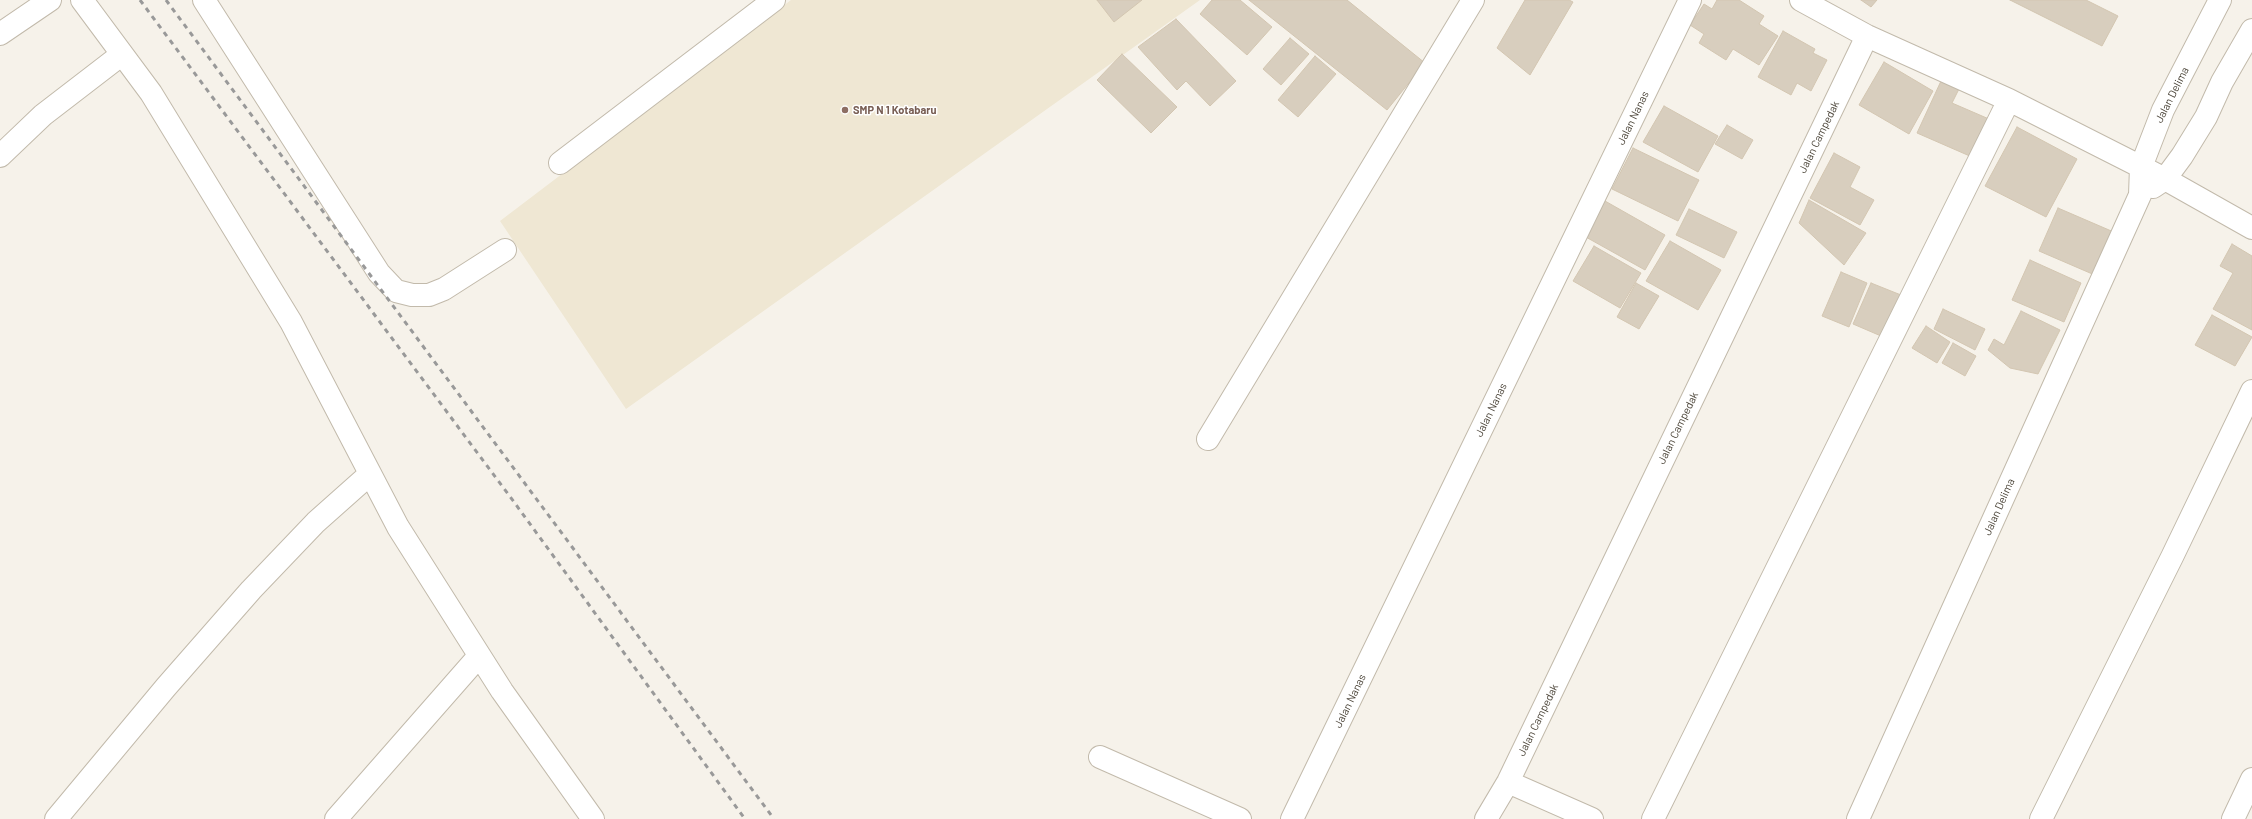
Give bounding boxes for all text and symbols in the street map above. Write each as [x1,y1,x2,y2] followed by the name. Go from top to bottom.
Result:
[2152,65,2192,125] street label: Jalan Delima
[1614,89,1652,147] street label: Jalan Nanas
[1796,99,1842,175] street label: Jalan Campedak
[853,103,936,117] place label: SMP N 1 Kotabaru
[840,105,850,115] marker: SMP N 1 Kotabaru
[1472,381,1510,439] street label: Jalan Nanas
[1655,390,1701,466] street label: Jalan Campedak
[1981,476,2017,538] street label: Jalan Delima
[1331,672,1369,730] street label: Jalan Nanas
[1515,682,1561,758] street label: Jalan Campedak

